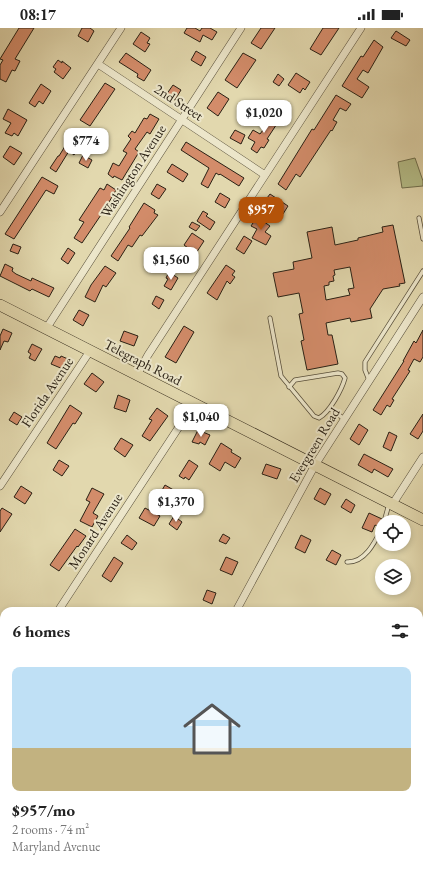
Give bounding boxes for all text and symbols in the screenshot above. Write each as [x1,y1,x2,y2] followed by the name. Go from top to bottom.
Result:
[20,5,56,24] text: 08:17
[151,80,207,125] street label: 2nd Street
[231,100,297,134] pin: $1,020
[246,104,282,121] text: $1,020
[96,121,170,221] street label: Washington Avenue
[62,128,110,162] pin: $774
[73,132,99,149] text: $774
[237,197,285,231] pin: $957
[248,201,274,218] text: $957
[138,247,204,281] pin: $1,560
[153,251,189,268] text: $1,560
[101,335,186,390] street label: Telegraph Road
[17,353,77,431] street label: Florida Avenue
[285,403,344,486] street label: Evergreen Road
[168,404,234,438] pin: $1,040
[183,408,219,425] text: $1,040
[64,489,127,572] street label: Monard Avenue
[143,489,209,523] pin: $1,370
[158,493,194,510] text: $1,370
[375,515,411,595] map controls
[375,515,411,551] button: locate
[375,559,411,595] button: layers
[12,620,70,642] text: 6 homes
[389,620,411,642] icon: filters
[176,693,248,765] icon: home
[12,799,75,821] text: $957/mo
[12,821,89,838] text: 2 rooms · 74 m²
[12,838,100,855] text: Maryland Avenue

